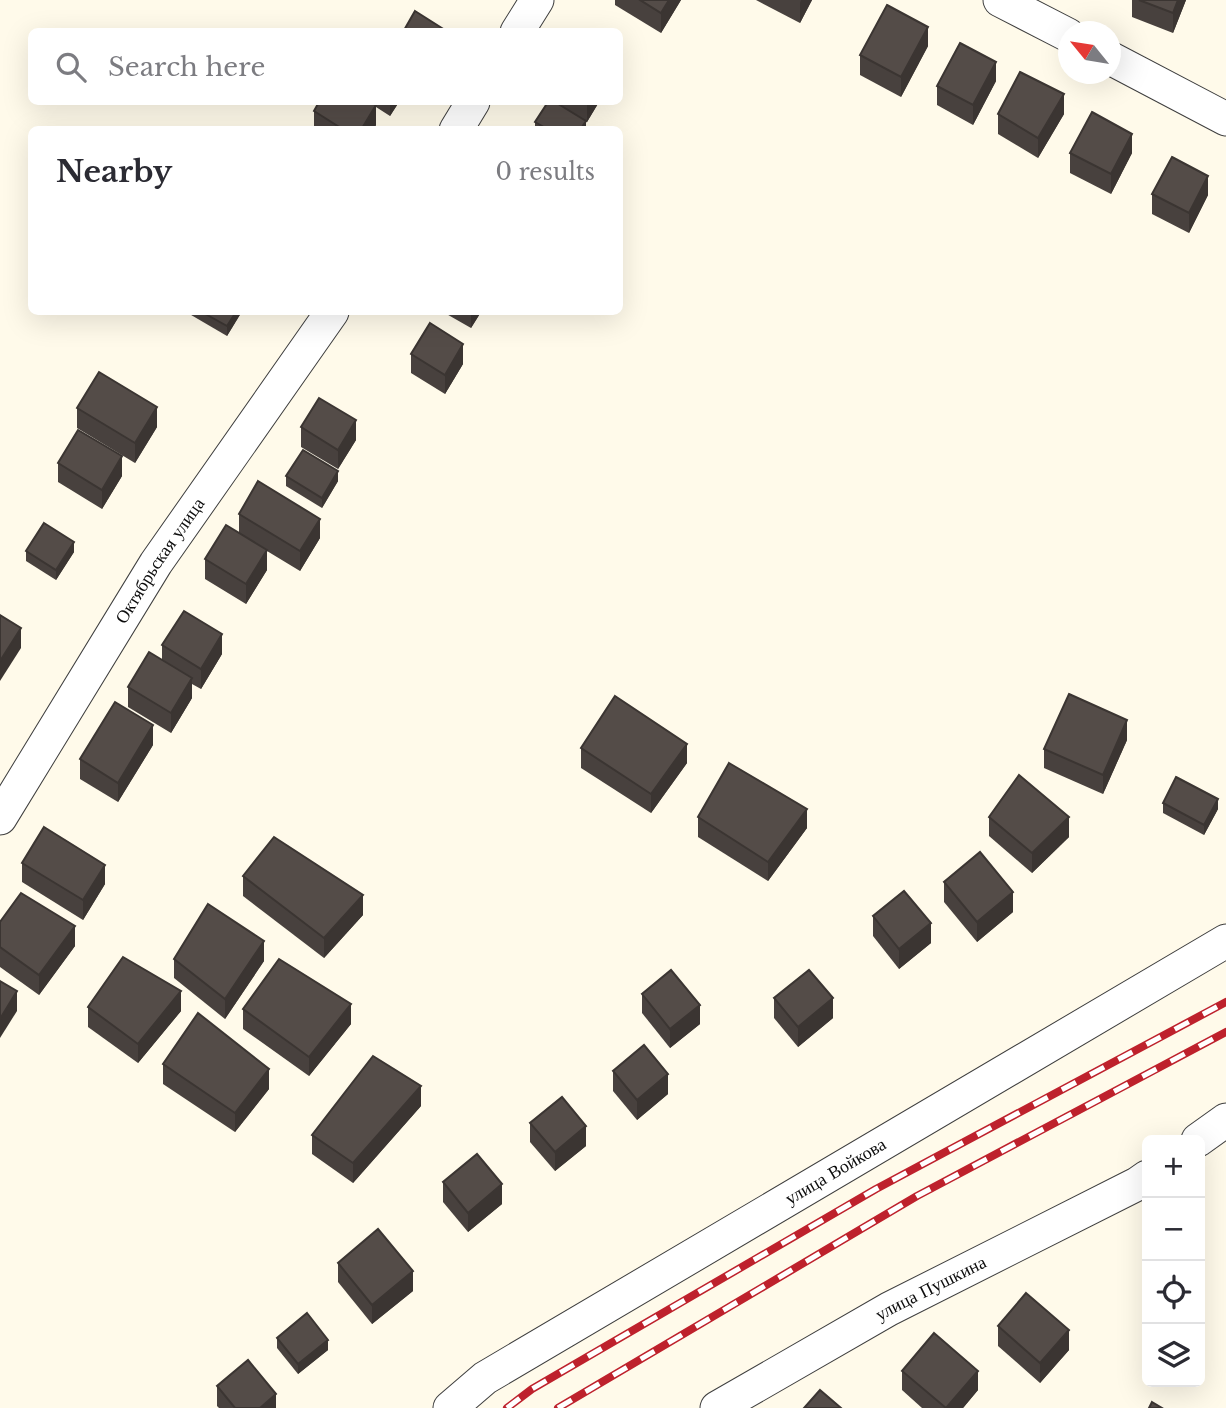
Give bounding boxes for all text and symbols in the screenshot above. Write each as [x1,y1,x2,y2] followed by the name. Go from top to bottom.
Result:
[1058,21,1121,84] north arrow
[28,28,623,105] search box
[52,48,90,86] icon: search
[108,51,265,83] text: Search here
[56,153,172,190] text: Nearby
[496,158,595,186] text: 0 results
[111,493,209,628] street label: Октябрьская улица
[781,1133,890,1210] street label: улица Войкова
[1142,1135,1205,1387] map controls
[1142,1135,1205,1198] button: +
[1142,1198,1205,1261] button: −
[871,1251,990,1326] street label: улица Пушкина
[1142,1261,1205,1324] button: locate
[1142,1324,1205,1387] button: layers

